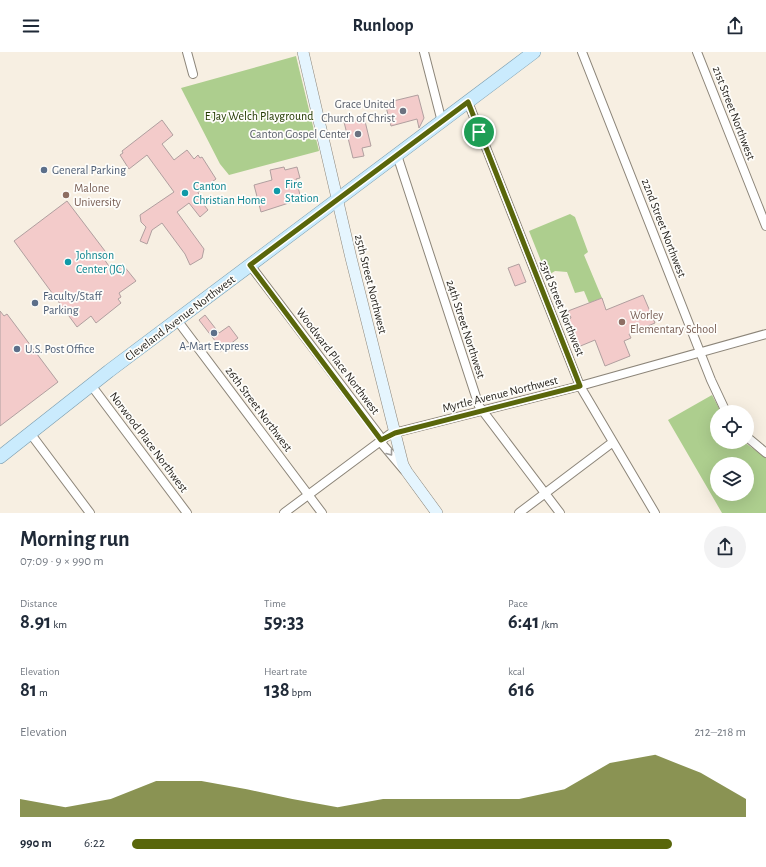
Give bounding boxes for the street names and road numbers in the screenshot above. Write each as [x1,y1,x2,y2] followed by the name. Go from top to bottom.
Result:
[711,65,757,162] street label: 21st Street Northwest
[640,177,688,279] street label: 22nd Street Northwest
[353,233,389,335] street label: 25th Street Northwest
[537,259,587,358] street label: 23rd Street Northwest
[123,273,237,363] street label: Cleveland Avenue Northwest
[444,278,488,380] street label: 24th Street Northwest
[294,306,382,416] street label: Woodward Place Northwest
[223,364,295,454] street label: 26th Street Northwest
[441,374,559,415] street label: Myrtle Avenue Northwest
[108,390,191,494] street label: Norwood Place Northwest

